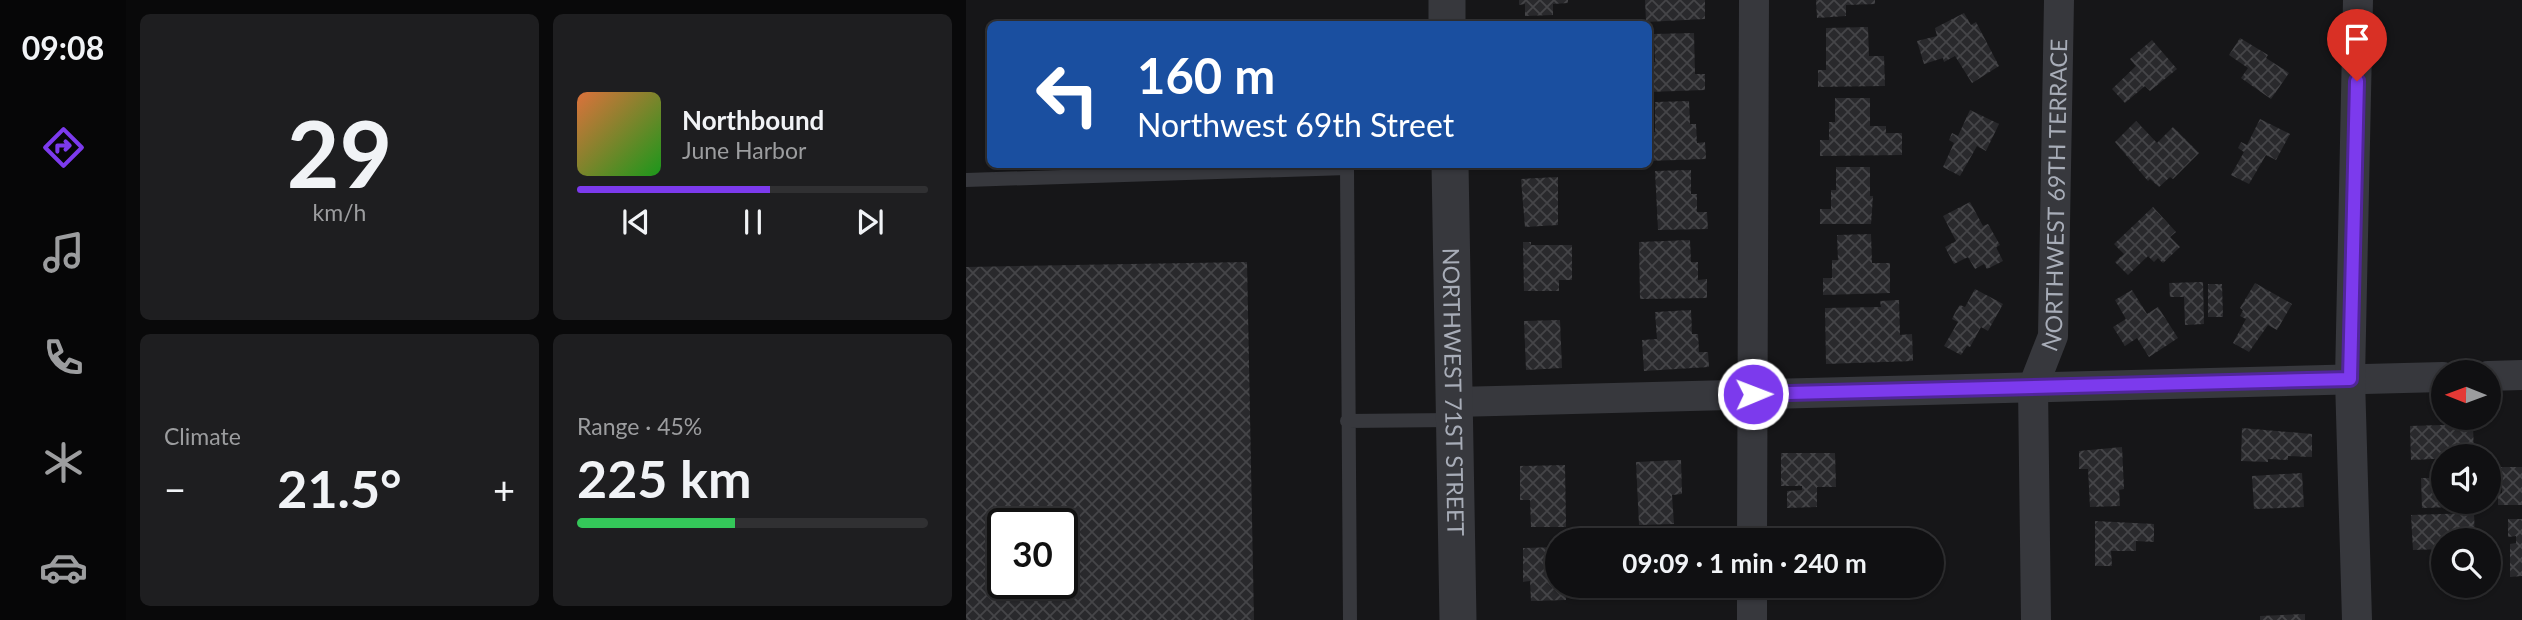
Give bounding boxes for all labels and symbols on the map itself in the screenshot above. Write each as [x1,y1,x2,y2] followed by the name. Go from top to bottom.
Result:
[2327,9,2387,81] pin
[2035,39,2072,355] street label: NORTHWEST 69TH TERRACE
[1437,248,1471,537] street label: NORTHWEST 71ST STREET
[1716,357,1790,431] position arrow
[2431,360,2501,430] north arrow
[987,508,1078,599] speed limit sign: 30

